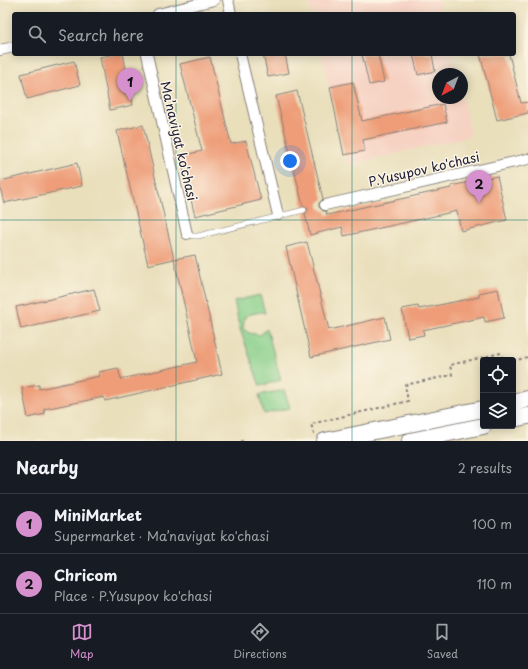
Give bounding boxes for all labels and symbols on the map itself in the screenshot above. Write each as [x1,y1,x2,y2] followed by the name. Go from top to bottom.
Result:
[117,68,143,101] pin: 1
[432,68,468,104] north arrow
[156,79,202,203] street label: Ma’naviyat ko'chasi
[366,146,481,191] street label: P.Yusupov ko'chasi
[280,151,300,171] your location
[466,170,492,203] pin: 2

